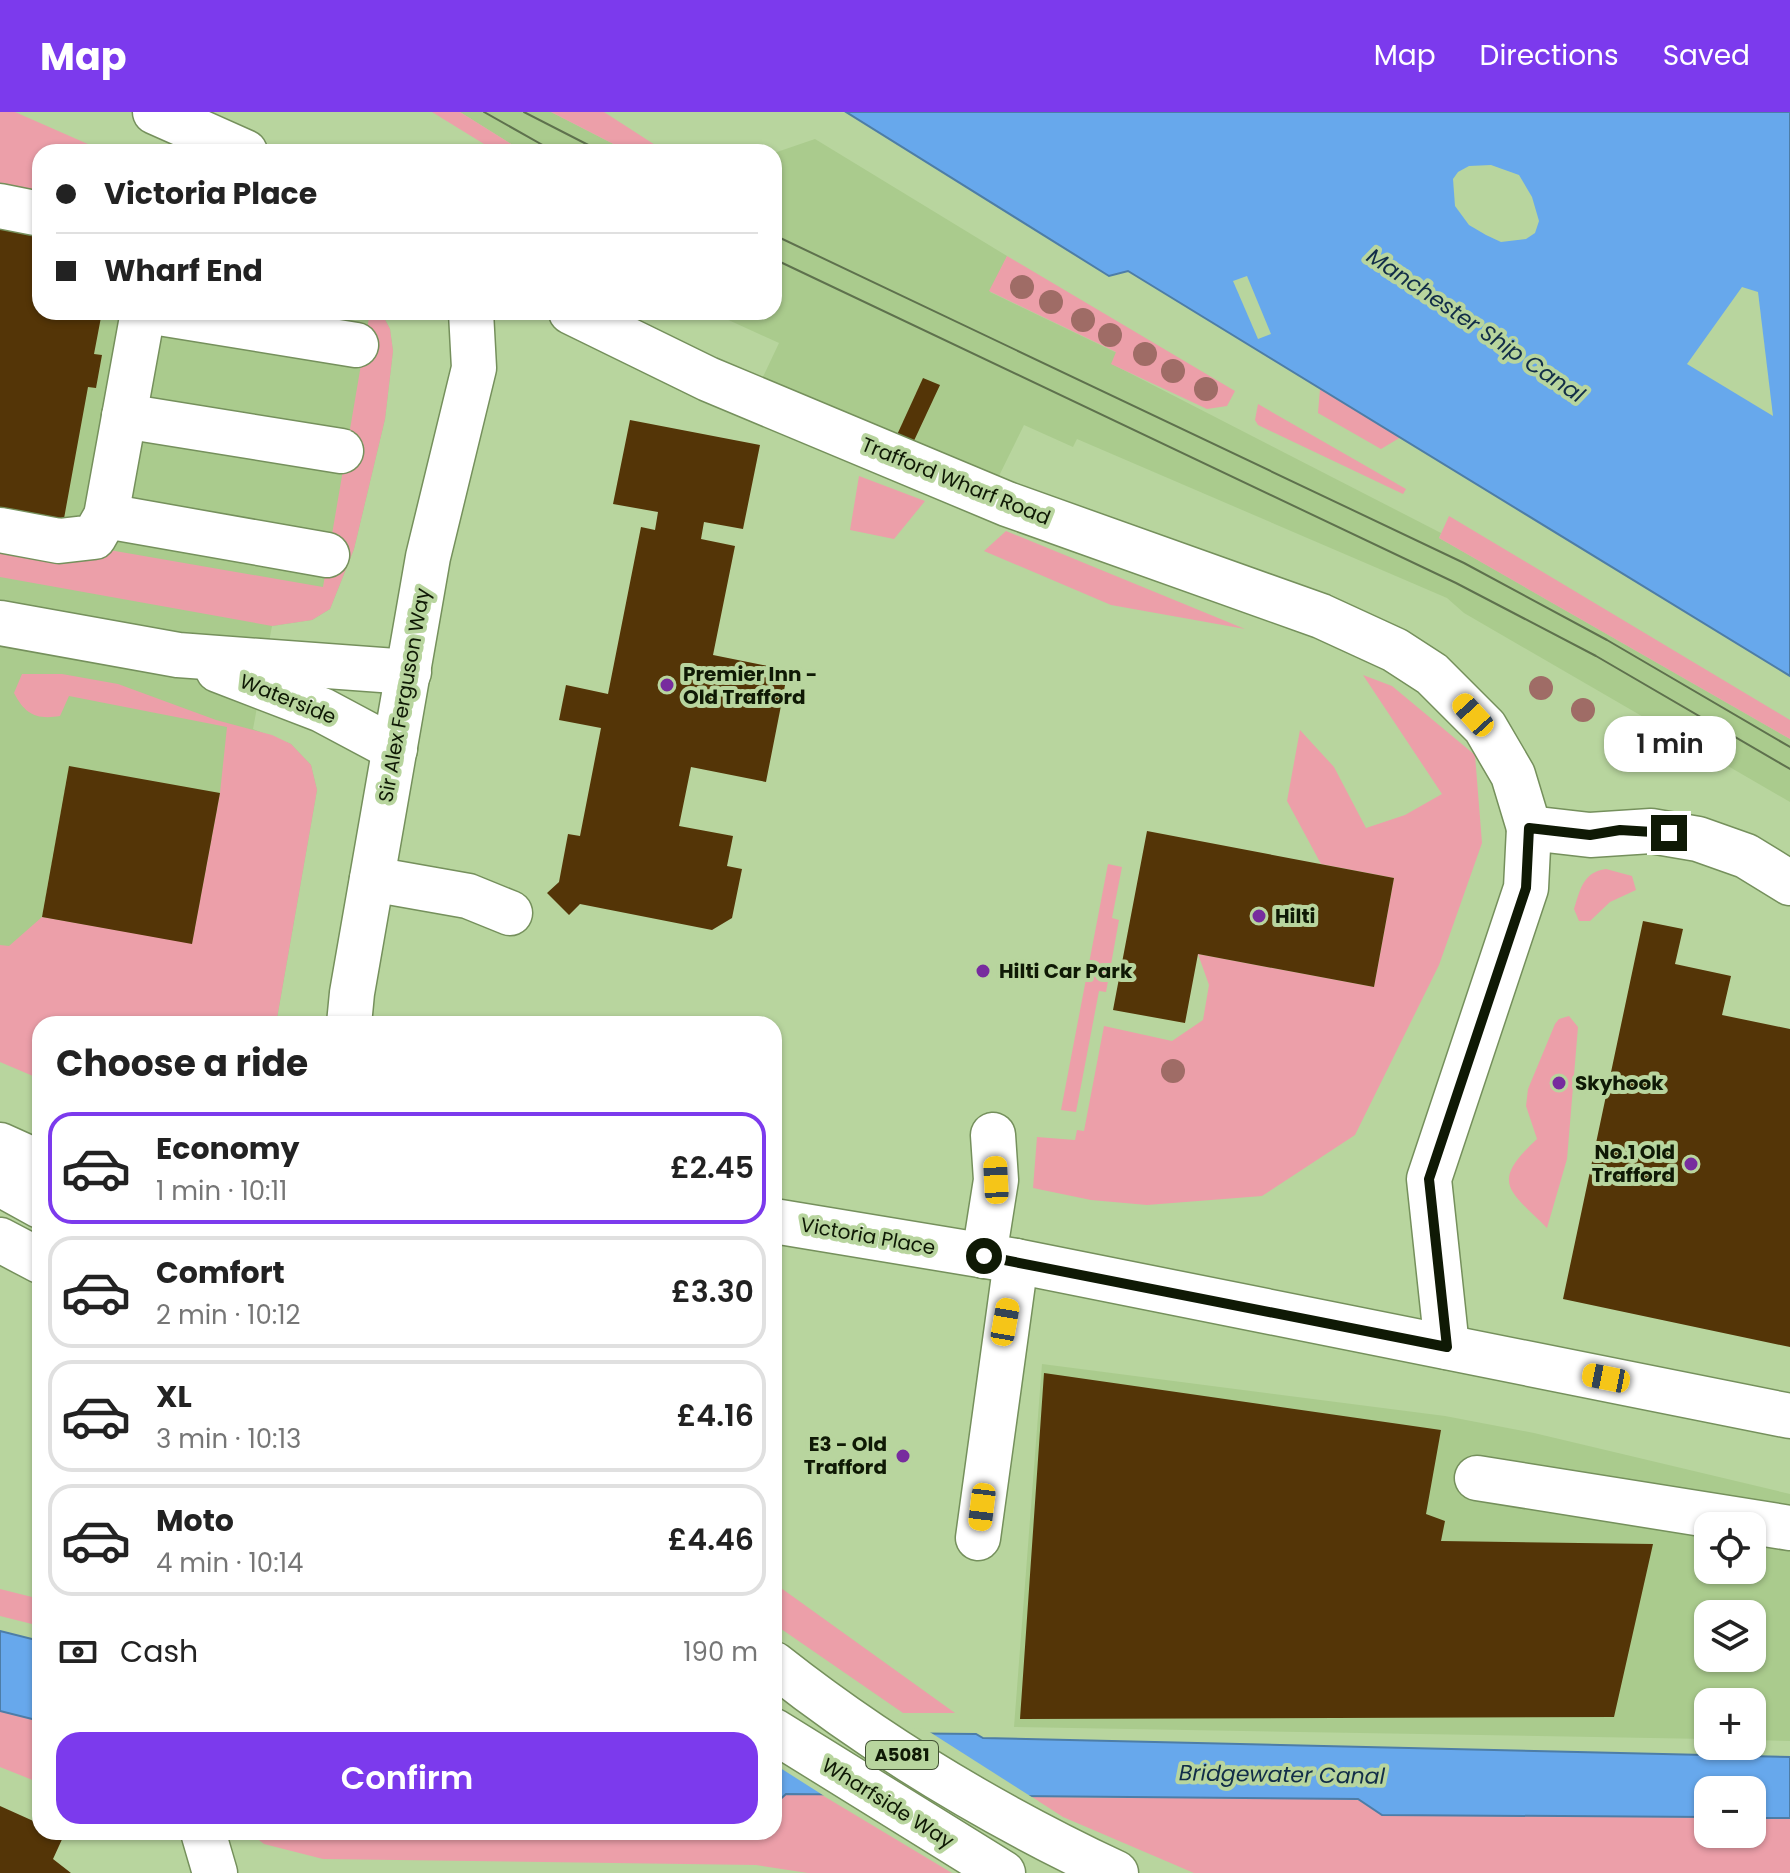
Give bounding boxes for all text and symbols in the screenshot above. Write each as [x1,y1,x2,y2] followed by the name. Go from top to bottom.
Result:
[40,30,127,83] text: Map
[1374,36,1436,75] text: Map
[1480,36,1619,75] text: Directions
[1663,36,1750,75] text: Saved
[104,172,317,215] text: Victoria Place
[1361,241,1591,410] water label: Manchester Ship Canal
[104,249,263,292] text: Wharf End
[857,430,1055,532] street label: Trafford Wharf Road
[371,586,437,804] street label: Sir Alex Ferguson Way
[683,660,817,711] place label: Premier Inn - Old Trafford
[236,667,340,731] street label: Waterside
[658,676,676,694] marker: Premier Inn - Old Trafford
[1448,689,1498,741] car
[1603,717,1735,773] callout: 1 min
[1636,726,1704,762] text: 1 min
[1651,815,1687,851] route end
[1275,902,1315,930] place label: Hilti
[1250,907,1268,925] marker: Hilti
[999,957,1133,985] place label: Hilti Car Park
[974,962,992,980] marker: Hilti Car Park
[56,1038,308,1089] text: Choose a ride
[1575,1069,1664,1097] place label: Skyhook
[1550,1074,1568,1092] marker: Skyhook
[156,1127,300,1170] text: Economy
[60,1132,132,1204] icon: car
[1592,1138,1675,1189] place label: No.1 Old Trafford
[670,1146,754,1189] text: £2.45
[983,1155,1009,1205] car
[1682,1155,1700,1173] marker: No.1 Old Trafford
[156,1173,287,1209] text: 1 min · 10:11
[798,1210,938,1262] street label: Victoria Place
[966,1238,1002,1274] route start
[156,1251,285,1294] text: Comfort
[60,1256,132,1328] icon: car
[671,1270,754,1313] text: £3.30
[989,1296,1021,1348] car
[156,1297,301,1333] text: 2 min · 10:12
[1580,1362,1632,1394] car
[156,1375,192,1418] text: XL
[60,1380,132,1452] icon: car
[677,1394,754,1437] text: £4.16
[156,1421,301,1457] text: 3 min · 10:13
[804,1430,887,1481] place label: E3 - Old Trafford
[894,1447,912,1465] marker: E3 - Old Trafford
[967,1482,997,1532] car
[156,1499,234,1542] text: Moto
[60,1504,132,1576] icon: car
[1694,1512,1766,1848] map controls
[1694,1512,1766,1584] button: locate
[668,1518,754,1561] text: £4.46
[156,1545,303,1581] text: 4 min · 10:14
[1694,1600,1766,1672] button: layers
[56,1630,100,1674] icon: cash
[120,1630,198,1673] text: Cash
[683,1634,758,1670] text: 190 m
[1694,1688,1766,1760] button: +
[56,1732,758,1824] button: Confirm
[866,1741,938,1769] road number: A5081
[817,1751,959,1855] street label: Wharfside Way
[1179,1757,1386,1792] water label: Bridgewater Canal
[1694,1776,1766,1848] button: −

